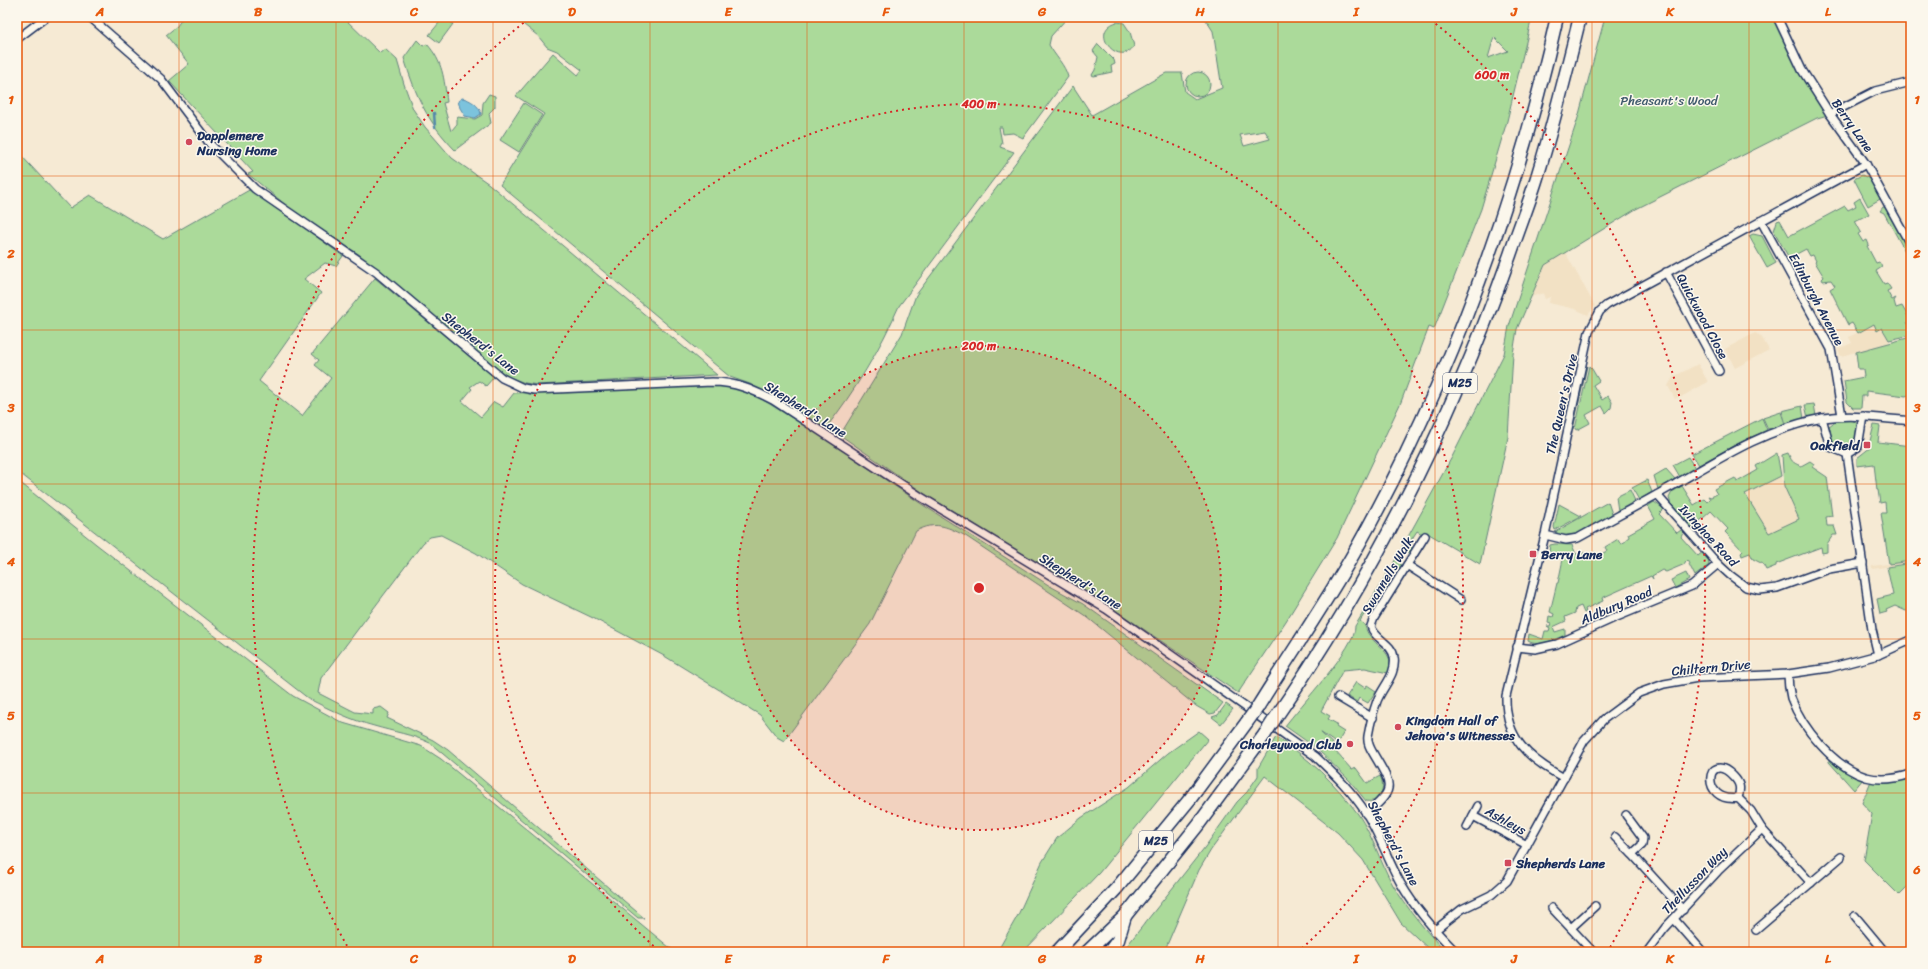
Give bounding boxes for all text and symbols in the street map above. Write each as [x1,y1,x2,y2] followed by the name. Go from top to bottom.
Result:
[95,0,104,23] text: A
[254,0,263,23] text: B
[409,0,419,23] text: C
[568,0,576,23] text: D
[724,0,733,23] text: E
[881,0,890,23] text: F
[1037,0,1047,23] text: G
[1194,0,1205,23] text: H
[1352,0,1360,23] text: I
[1510,0,1518,23] text: J
[1665,0,1675,23] text: K
[1825,0,1832,23] text: L
[1474,64,1510,86] text: 600 m
[8,88,14,111] text: 1
[1914,88,1920,111] text: 1
[1620,89,1719,112] park label: Pheasant's Wood
[960,93,997,115] text: 400 m
[1826,94,1880,157] street label: Berry Lane
[196,124,278,162] place label: Dapplemere Nursing Home
[184,137,194,147] marker: Dapplemere Nursing Home
[6,242,15,265] text: 2
[1912,242,1921,265] text: 2
[1782,249,1851,350] street label: Edinburgh Avenue
[1670,269,1735,363] street label: Quickwood Close
[437,305,525,382] street label: Shepherd's Lane
[961,335,997,357] text: 200 m
[1539,351,1584,457] street label: The Queen's Drive
[1443,373,1477,393] road number: M25
[760,375,852,444] street label: Shepherd's Lane
[6,396,15,419] text: 3
[1912,396,1921,419] text: 3
[1809,434,1860,457] place label: Oakfield
[1862,440,1872,450] marker: Oakfield
[1673,498,1745,573] street label: Ivinghoe Road
[1355,532,1420,619] street label: Swannells Walk
[1541,543,1603,566] place label: Berry Lane
[1035,547,1127,616] street label: Shepherd's Lane
[1528,549,1538,559] marker: Berry Lane
[6,550,16,573] text: 4
[1912,550,1922,573] text: 4
[1576,580,1657,631] street label: Aldbury Road
[972,581,986,595] centre of rings
[1671,653,1752,682] street label: Chiltern Drive
[7,704,15,727] text: 5
[1913,704,1921,727] text: 5
[1405,709,1516,747] place label: Kingdom Hall of Jehova's Witnesses
[1393,722,1403,732] marker: Kingdom Hall of Jehova's Witnesses
[1239,733,1342,756] place label: Chorleywood Club
[1345,739,1355,749] marker: Chorleywood Club
[1361,796,1426,890] street label: Shepherd's Lane
[1480,799,1531,841] street label: Ashleys
[1139,831,1173,851] road number: M25
[1656,841,1733,920] street label: Thellusson Way
[1515,852,1605,875] place label: Shepherds Lane
[6,858,15,881] text: 6
[1503,858,1513,868] marker: Shepherds Lane
[1912,858,1921,881] text: 6
[95,947,104,969] text: A
[254,947,263,969] text: B
[409,947,419,969] text: C
[568,947,576,969] text: D
[724,947,733,969] text: E
[881,947,890,969] text: F
[1037,947,1047,969] text: G
[1194,947,1205,969] text: H
[1352,947,1360,969] text: I
[1510,947,1518,969] text: J
[1665,947,1675,969] text: K
[1825,947,1832,969] text: L

